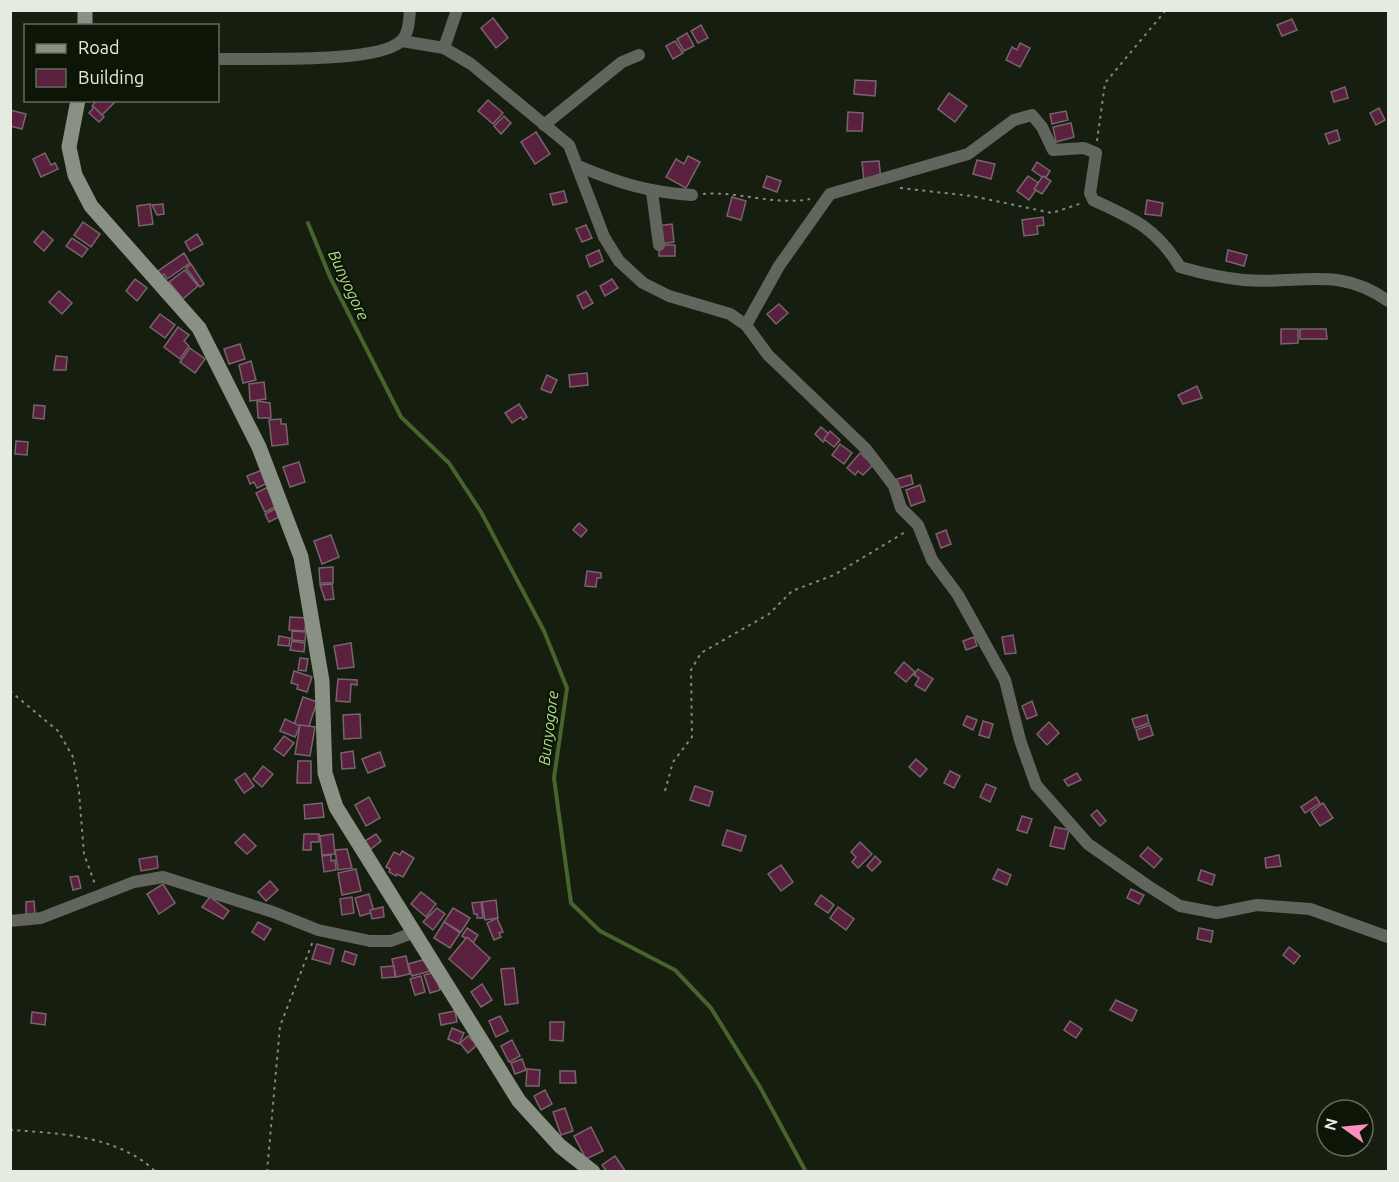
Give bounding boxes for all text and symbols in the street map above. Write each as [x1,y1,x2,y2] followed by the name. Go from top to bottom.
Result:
[24,24,219,102] legend
[78,37,120,57] text: Road
[78,67,144,87] text: Building
[325,247,373,323] water label: Bunyogore
[534,690,562,766] water label: Bunyogore
[1315,1098,1375,1158] north arrow
[1320,1116,1341,1132] text: N

